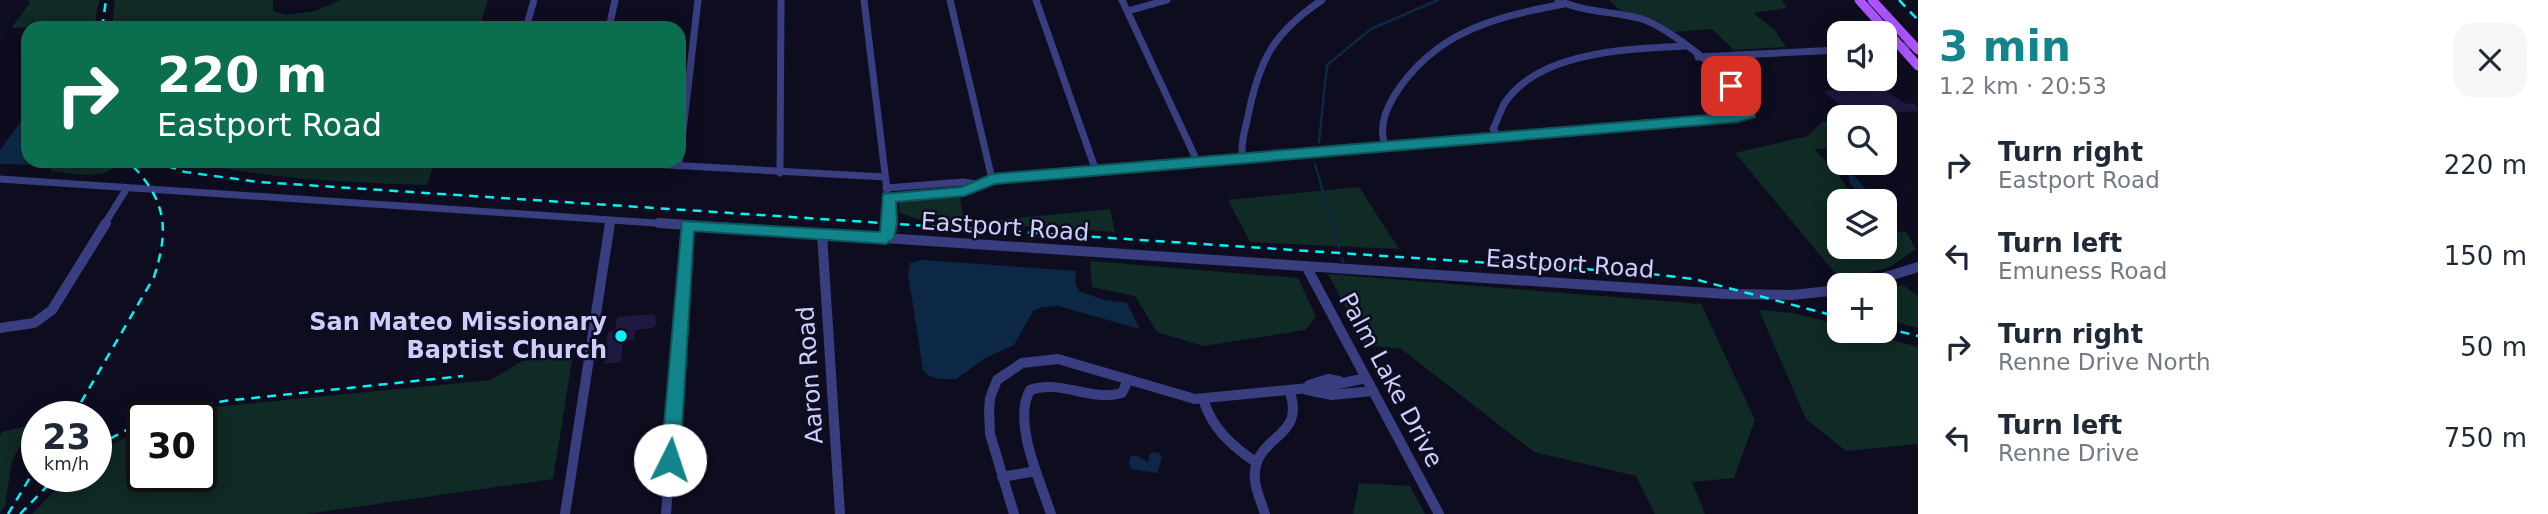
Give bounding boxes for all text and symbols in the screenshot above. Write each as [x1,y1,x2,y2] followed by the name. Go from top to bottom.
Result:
[1827,21,1897,343] map controls
[1827,21,1897,91] button: sound
[1939,22,2071,71] text: 3 min
[2453,23,2527,97] button: close
[157,47,327,104] text: 220 m
[42,49,133,140] icon: right
[1701,56,1761,116] pin
[1712,67,1750,105] icon: arrive
[1939,73,2107,99] text: 1.2 km · 20:53
[1827,105,1897,175] button: search
[157,106,382,144] text: Eastport Road
[1998,137,2143,167] text: Turn right
[1939,146,1977,184] icon: right
[2444,150,2527,180] text: 220 m
[1998,167,2160,193] text: Eastport Road
[1827,189,1897,259] button: layers
[920,207,1090,247] street label: Eastport Road
[1998,228,2122,258] text: Turn left
[1939,237,1977,275] icon: left
[2444,241,2527,271] text: 150 m
[1485,244,1655,284] street label: Eastport Road
[1998,258,2167,284] text: Emuness Road
[1827,273,1897,343] button: +
[1333,288,1449,472] street label: Palm Lake Drive
[791,305,829,445] street label: Aaron Road
[309,308,607,364] place label: San Mateo Missionary Baptist Church
[1998,319,2143,349] text: Turn right
[613,328,629,344] marker: San Mateo Missionary Baptist Church
[1939,328,1977,366] icon: right
[2460,332,2527,362] text: 50 m
[1998,349,2211,375] text: Renne Drive North
[126,401,217,492] speed limit sign: 30
[1998,410,2122,440] text: Turn left
[42,417,91,457] text: 23
[1939,419,1977,457] icon: left
[633,423,707,497] position arrow
[2444,423,2527,453] text: 750 m
[1998,440,2139,466] text: Renne Drive
[44,453,89,474] text: km/h

